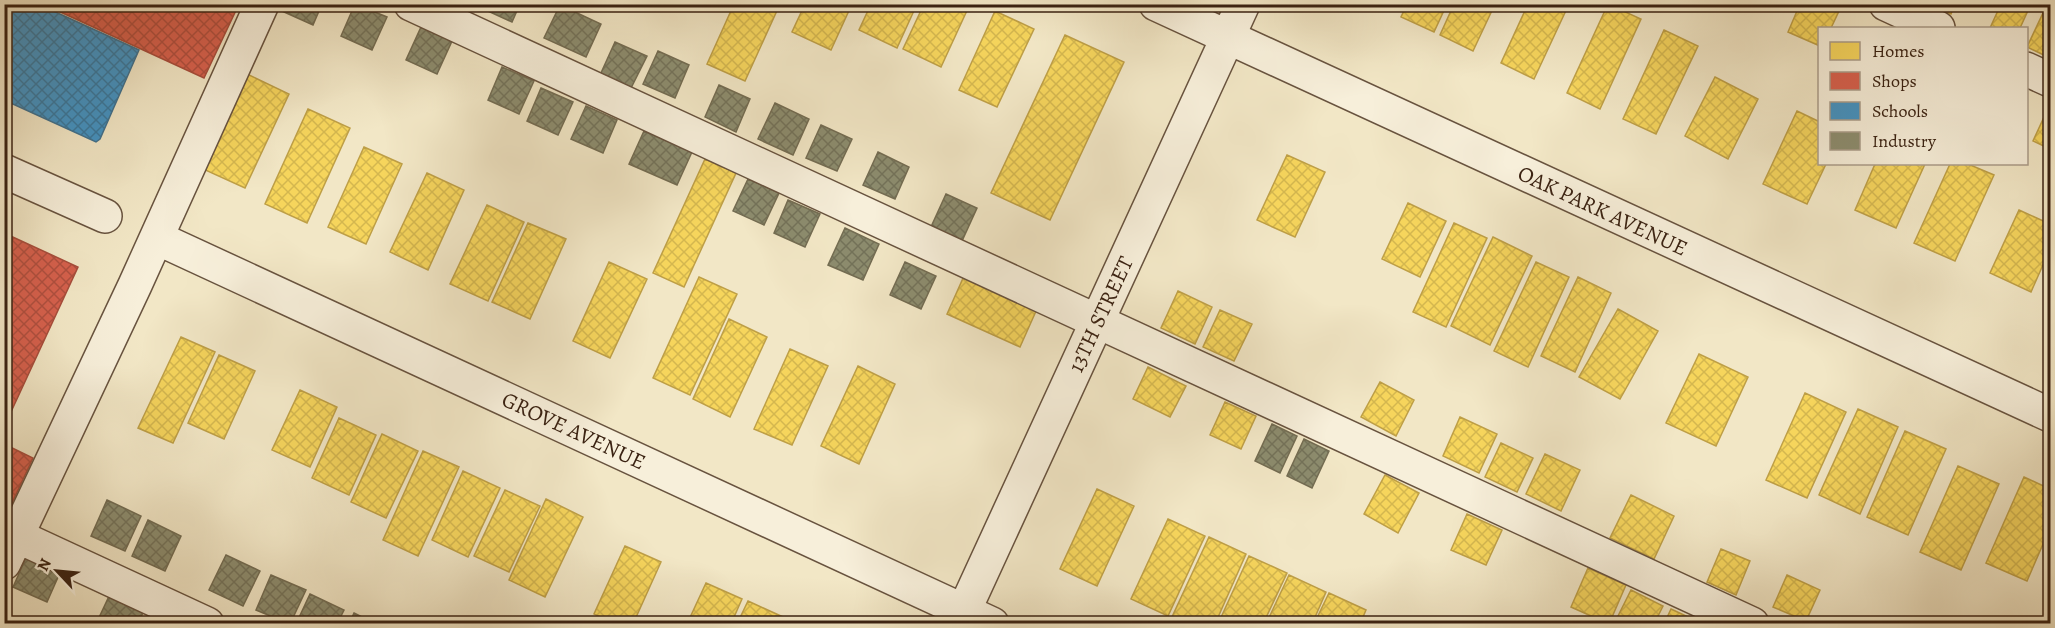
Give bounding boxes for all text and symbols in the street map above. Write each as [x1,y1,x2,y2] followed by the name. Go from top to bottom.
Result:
[1818,27,2028,165] legend
[1872,39,1924,63] text: Homes
[1872,69,1917,93] text: Shops
[1872,99,1928,123] text: Schools
[1872,129,1937,153] text: Industry
[1513,158,1692,263] street label: OAK PARK AVENUE
[1061,252,1141,377] street label: 13TH STREET
[497,384,650,477] street label: GROVE AVENUE
[27,541,87,601] north arrow
[32,554,57,575] text: N

